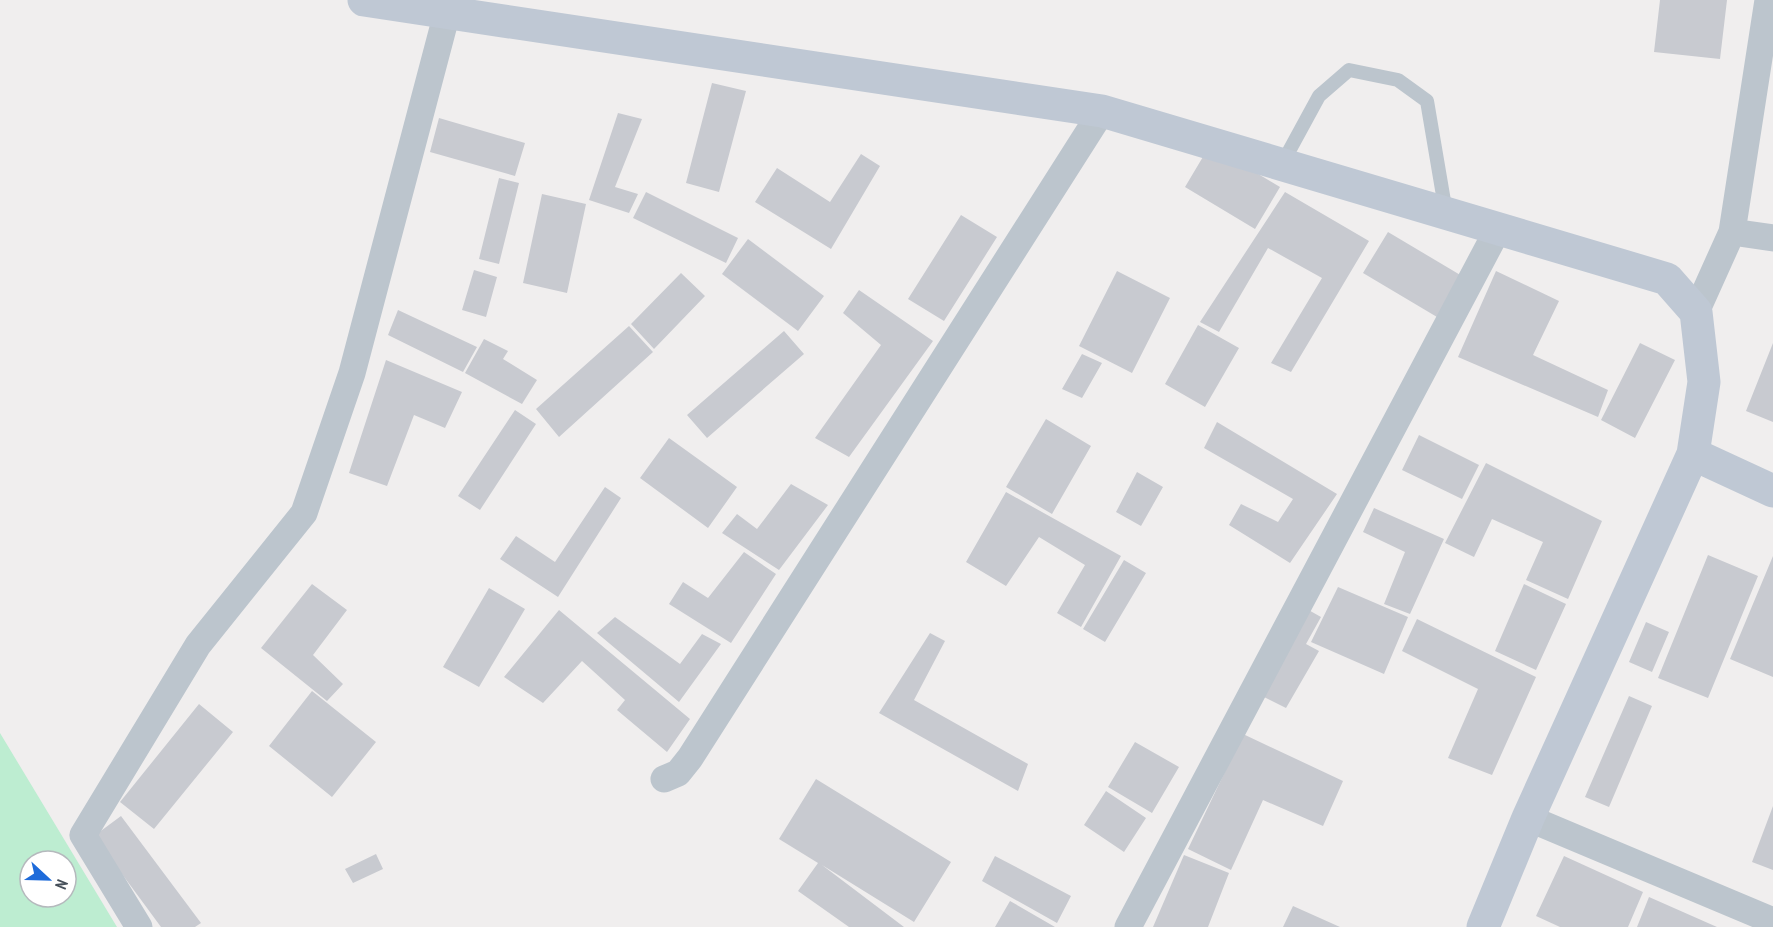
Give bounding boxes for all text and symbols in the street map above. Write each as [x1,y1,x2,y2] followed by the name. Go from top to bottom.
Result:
[18,849,78,909] north arrow
[51,877,73,892] text: N

